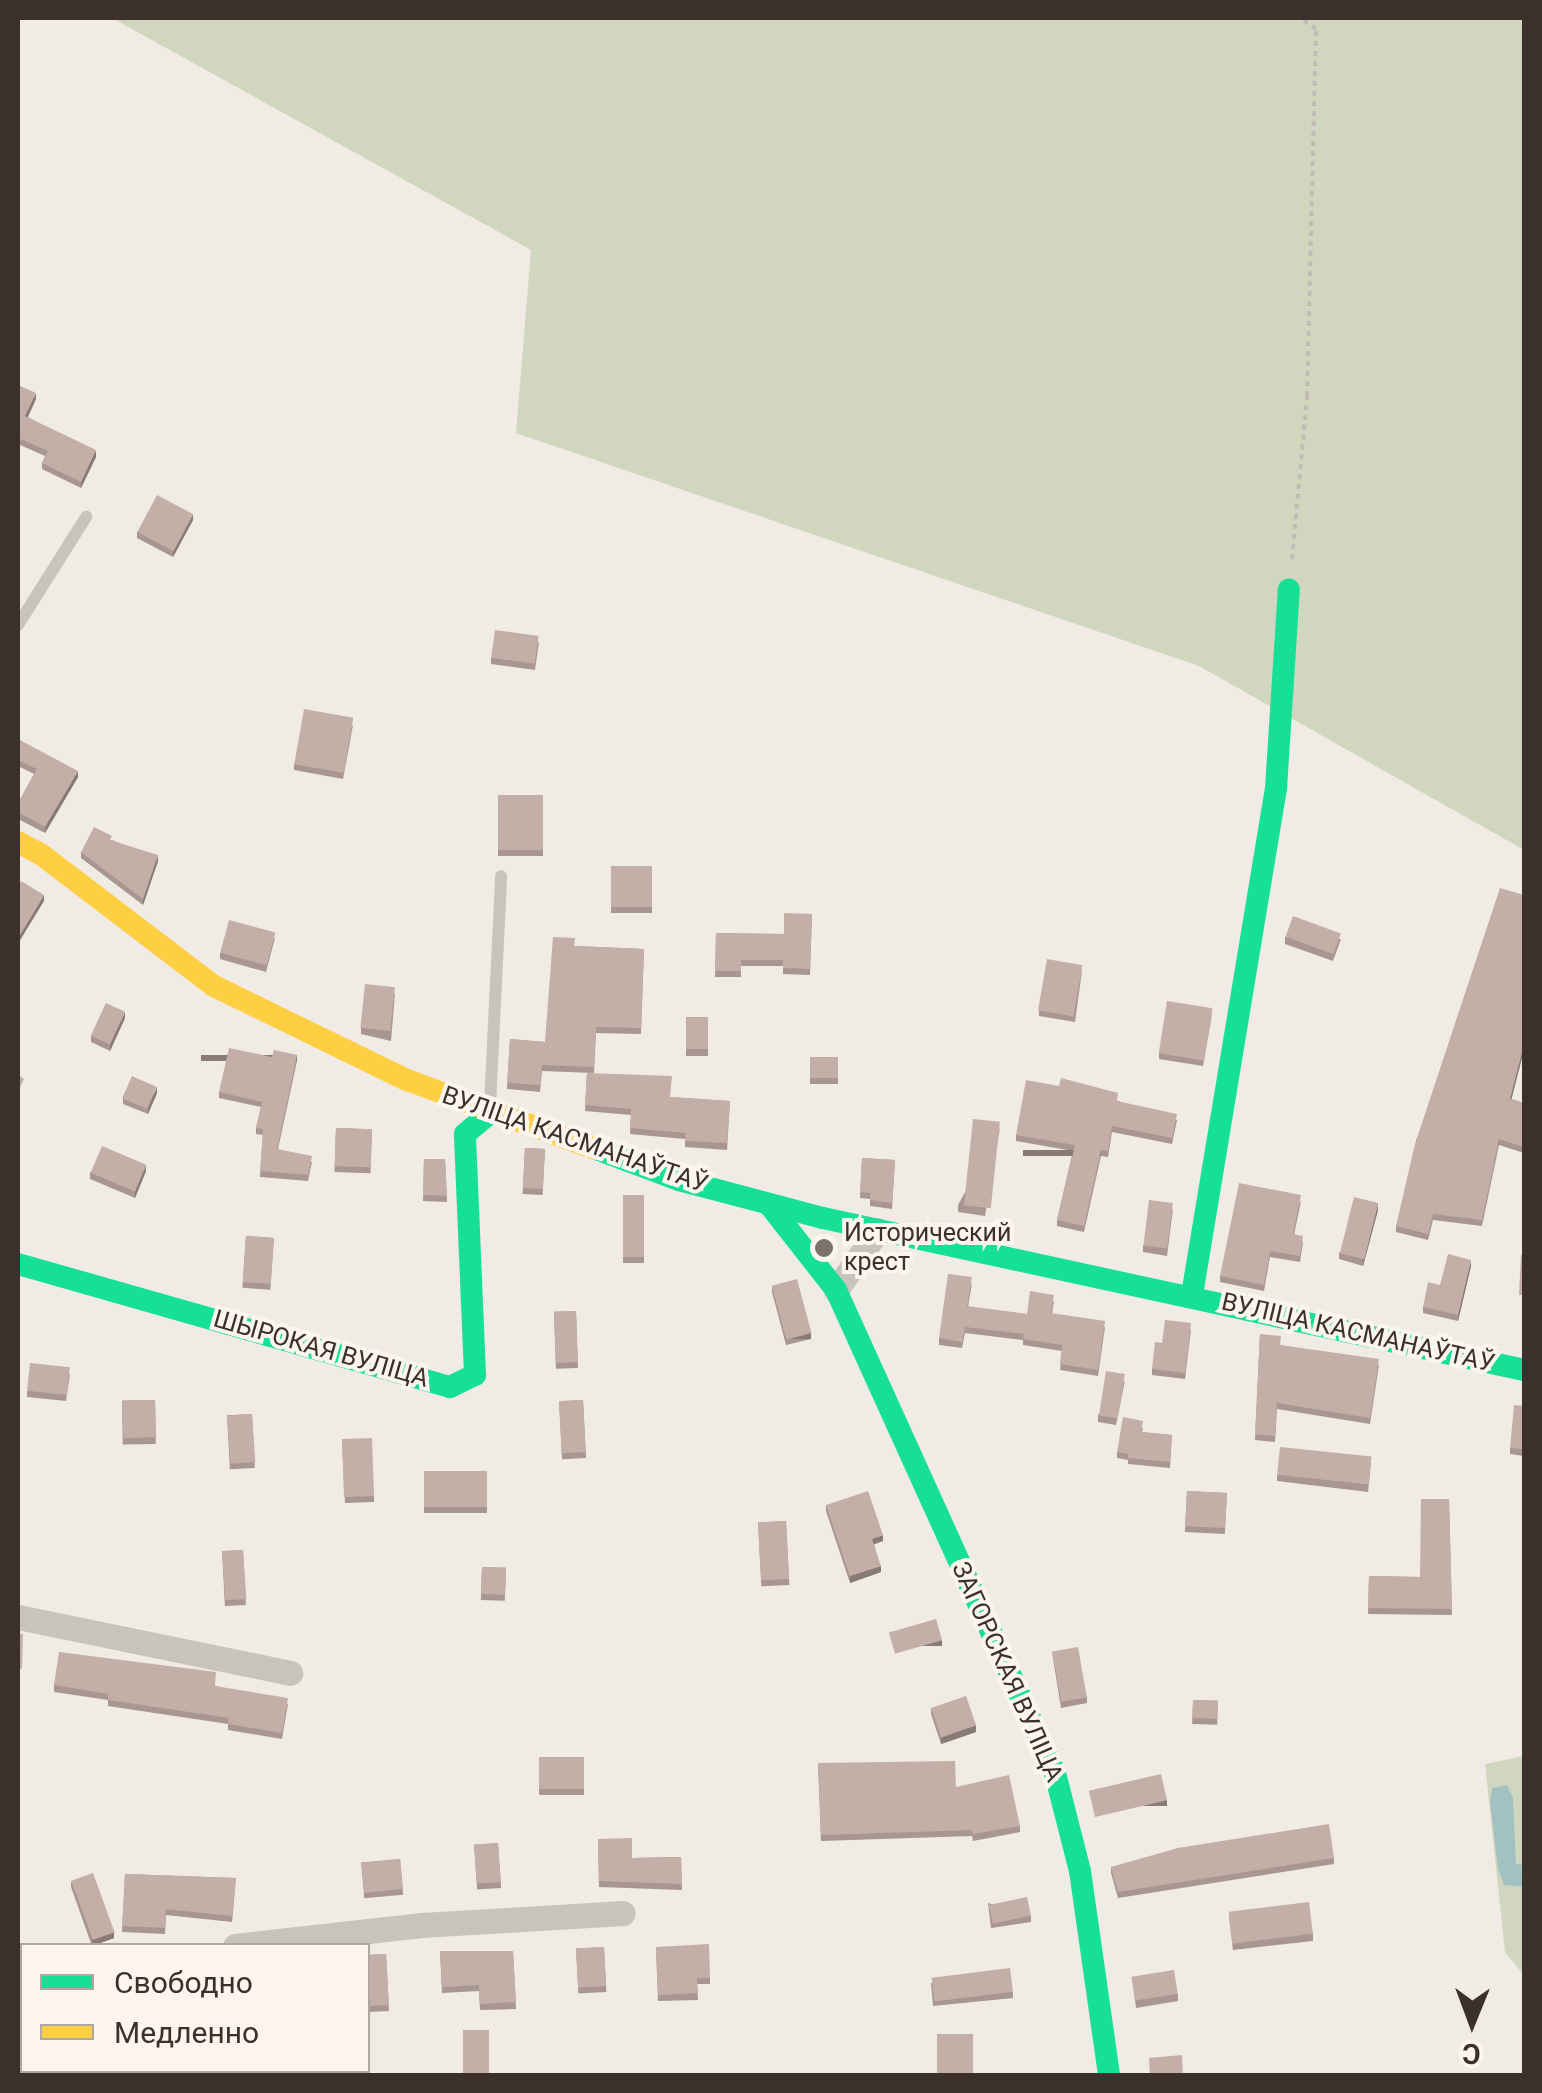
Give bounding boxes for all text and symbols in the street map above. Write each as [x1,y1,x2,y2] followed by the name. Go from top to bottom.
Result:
[438,1080,712,1200] street label: ВУЛІЦА КАСМАНАЎТАЎ
[844,1219,1011,1278] place label: Исторический крест
[813,1237,835,1259] marker: Исторический крест
[1219,1287,1497,1379] street label: ВУЛІЦА КАСМАНАЎТАЎ
[210,1304,432,1394] street label: ШЫРОКАЯ ВУЛІЦА
[945,1557,1069,1787] street label: ЗАГОРСКАЯ ВУЛІЦА
[20,1943,370,2073] legend
[114,1965,253,2000] text: Свободно
[1422,1973,1522,2073] north arrow
[114,2015,259,2050] text: Медленно
[1462,2037,1481,2070] text: С

